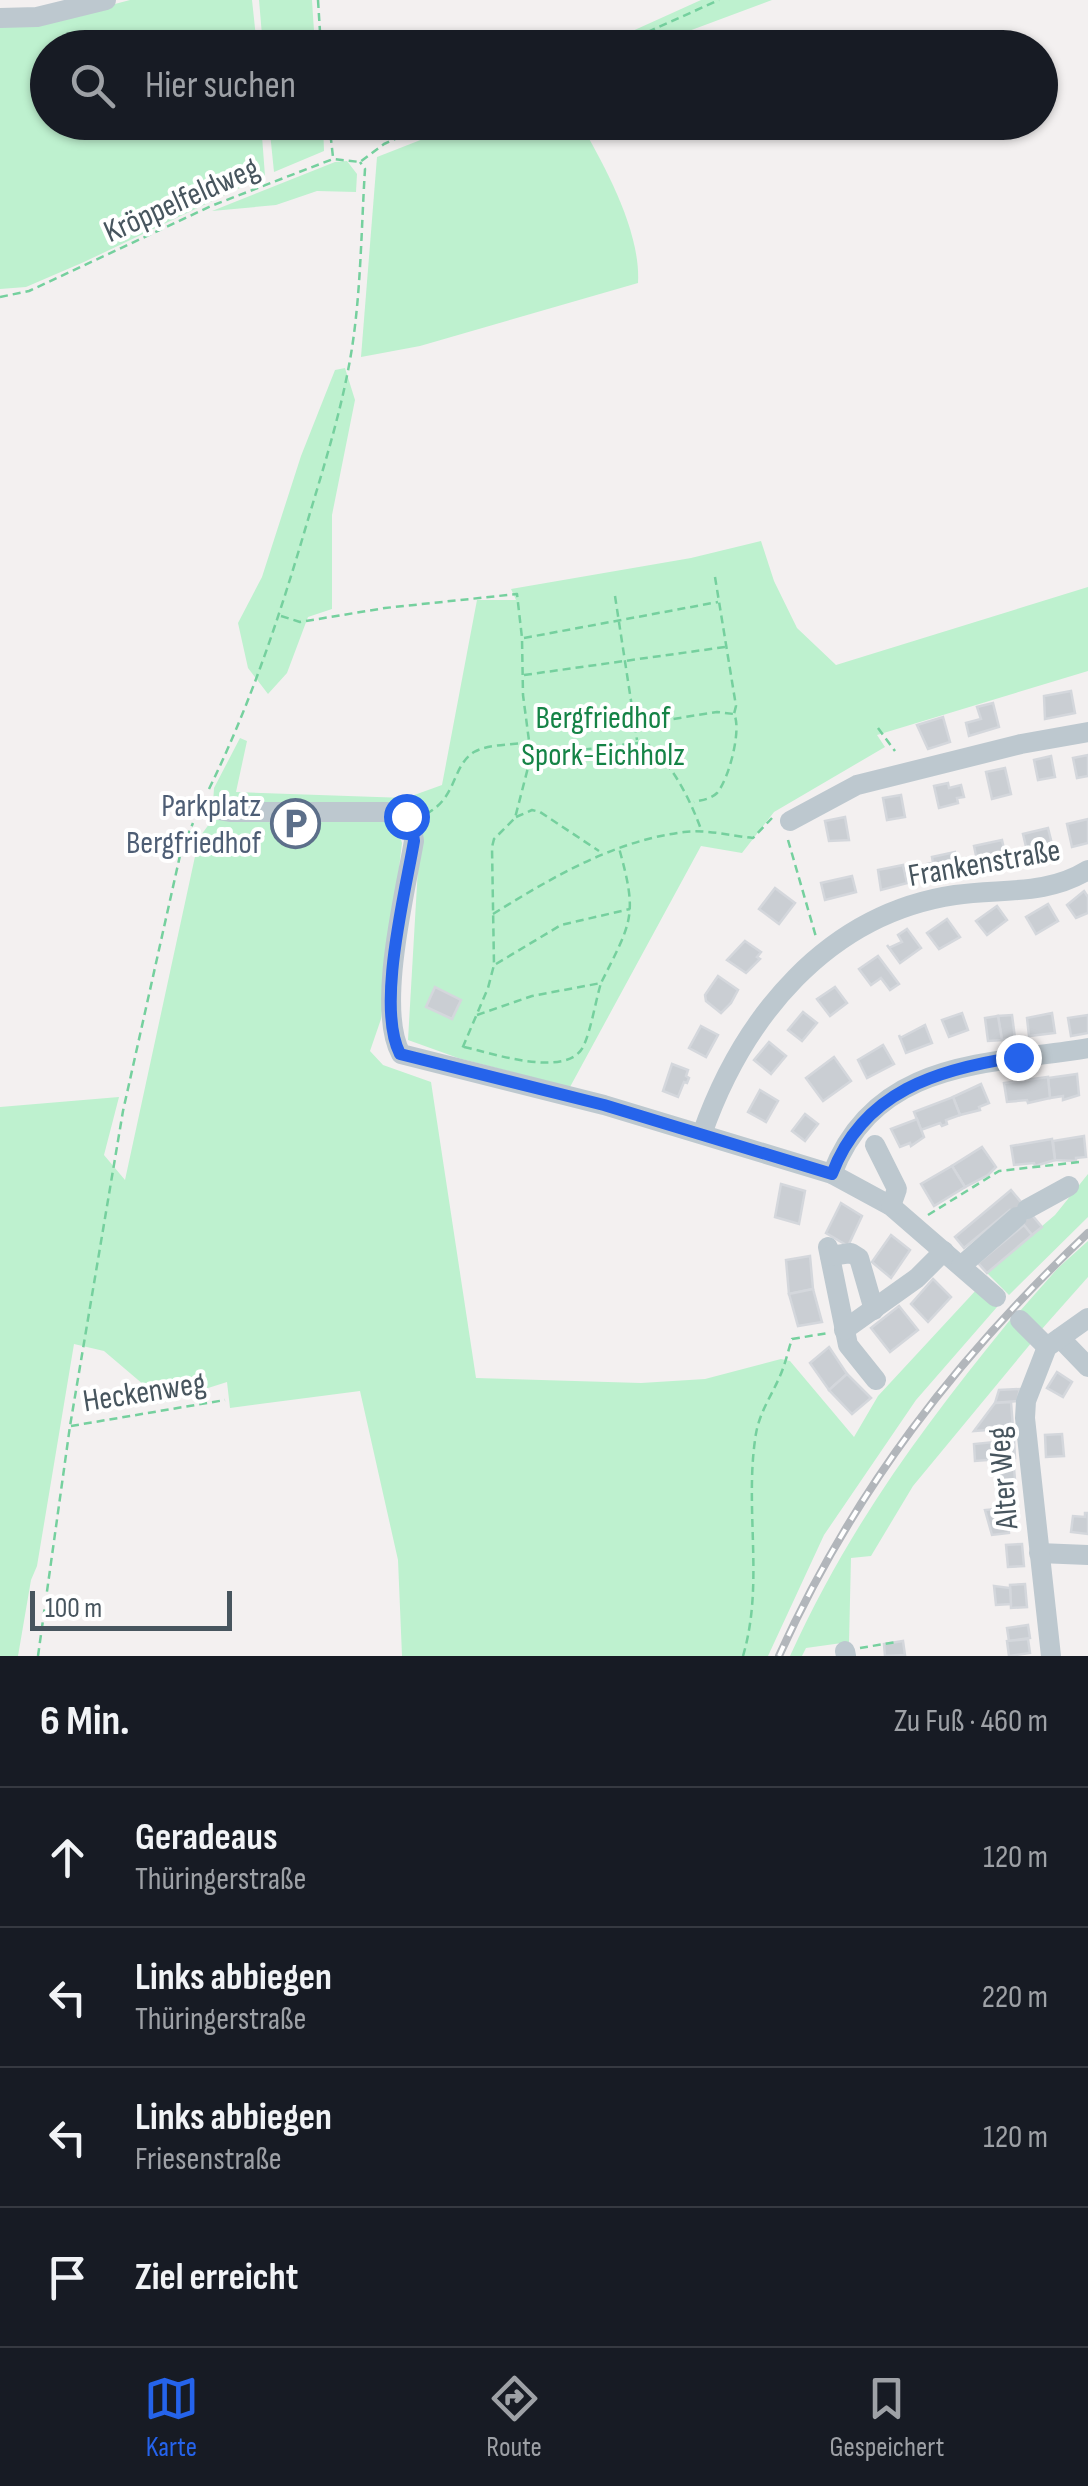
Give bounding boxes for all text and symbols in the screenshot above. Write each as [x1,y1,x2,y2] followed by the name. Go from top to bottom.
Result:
[30,30,1058,140] search box
[65,58,120,113] icon: search
[145,63,296,108] text: Hier suchen
[98,149,265,252] street label: Kröppelfeldweg
[521,699,685,775] park label: Bergfriedhof Spork-Eichholz
[126,787,262,863] place label: Parkplatz Bergfriedhof
[384,794,430,840] route start
[270,797,322,849] parking icon: Parkplatz Bergfriedhof
[905,831,1063,896] street label: Frankenstraße
[996,1035,1042,1081] route end
[80,1364,208,1421] street label: Heckenweg
[980,1425,1027,1532] street label: Alter Weg
[30,1586,232,1630] scale bar
[45,1592,102,1625] text: 100 m
[40,1696,130,1747] text: 6 Min.
[894,1702,1048,1741] text: Zu Fuß · 460 m
[135,1815,278,1860] text: Geradeaus
[40,1830,95,1885] icon: ahead
[983,1838,1048,1877] text: 120 m
[135,1860,306,1899] text: Thüringerstraße
[135,1955,332,2000] text: Links abbiegen
[40,1970,95,2025] icon: left
[982,1978,1048,2017] text: 220 m
[135,2000,306,2039] text: Thüringerstraße
[135,2095,332,2140] text: Links abbiegen
[40,2110,95,2165] icon: left
[983,2118,1048,2157] text: 120 m
[135,2140,282,2179] text: Friesenstraße
[40,2250,95,2305] icon: arrive
[135,2255,298,2300] text: Ziel erreicht
[144,2371,199,2464] tab: Karte
[486,2371,542,2464] tab: Route
[829,2371,944,2464] tab: Gespeichert

